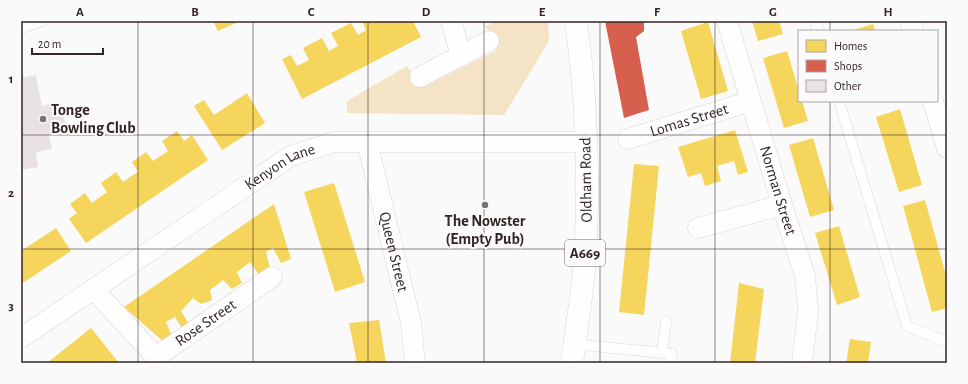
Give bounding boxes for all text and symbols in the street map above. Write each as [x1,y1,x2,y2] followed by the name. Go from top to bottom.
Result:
[76,6,84,19] text: A
[191,6,199,19] text: B
[308,6,315,19] text: C
[422,6,431,19] text: D
[539,6,546,19] text: E
[654,6,661,19] text: F
[769,6,777,19] text: G
[883,6,893,19] text: H
[32,30,103,56] scale bar
[798,30,938,102] legend
[38,38,61,50] text: 20 m
[834,40,867,52] text: Homes
[834,60,862,72] text: Shops
[9,73,13,86] text: 1
[834,80,861,92] text: Other
[648,101,730,140] street label: Lomas Street
[51,102,136,136] place label: Tonge Bowling Club
[38,114,48,124] marker: Tonge Bowling Club
[577,137,595,223] street label: Oldham Road
[242,141,317,193] street label: Kenyon Lane
[757,144,799,237] street label: Norman Street
[8,187,14,200] text: 2
[480,200,490,210] marker: The Nowster (Empty Pub)
[375,210,411,293] street label: Queen Street
[445,213,526,248] place label: The Nowster (Empty Pub)
[565,240,605,266] road number: A669
[172,296,239,349] street label: Rose Street
[8,300,14,313] text: 3

